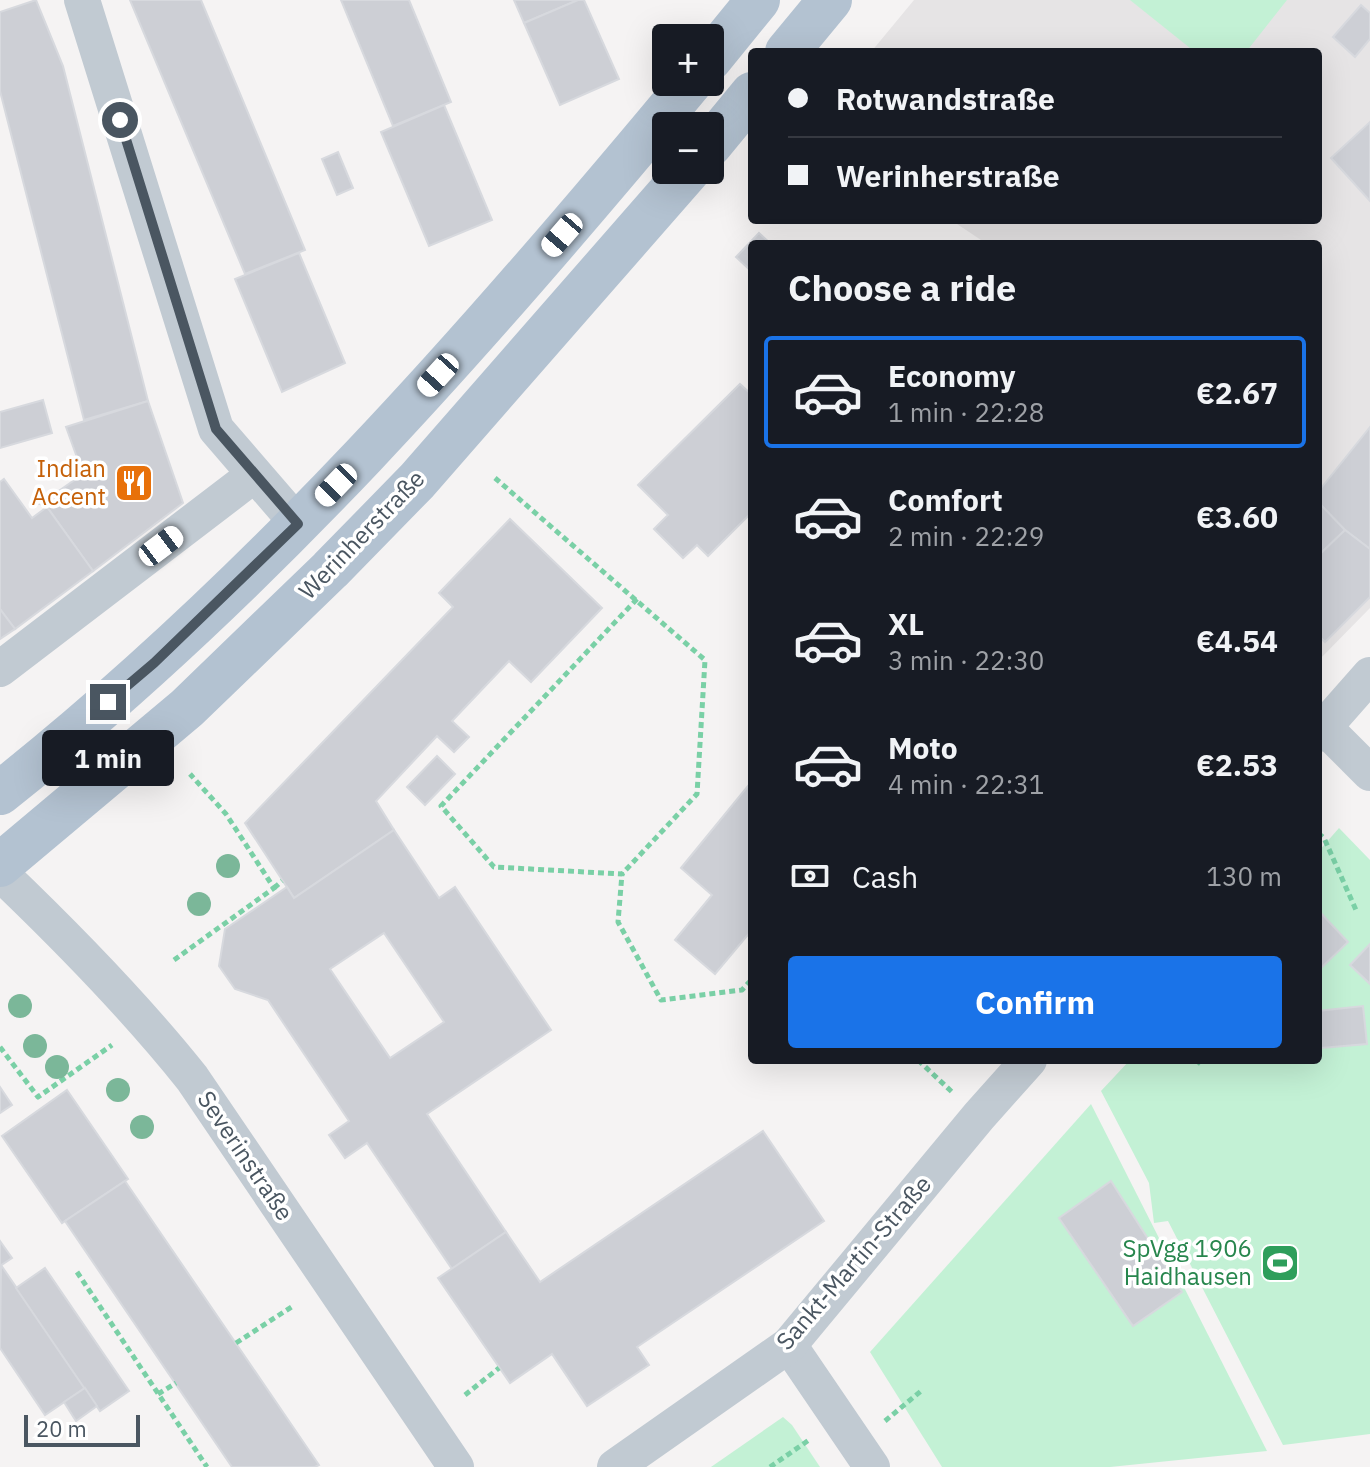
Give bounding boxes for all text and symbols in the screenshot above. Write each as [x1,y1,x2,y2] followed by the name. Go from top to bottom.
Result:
[652,24,724,184] map controls
[652,24,724,96] button: +
[836,79,1055,118] text: Rotwandstraße
[102,102,138,138] route start
[652,112,724,184] button: −
[836,156,1060,195] text: Werinherstraße
[537,209,587,261] car
[788,264,1016,311] text: Choose a ride
[413,349,463,401] car
[792,356,864,428] icon: car
[888,356,1016,395] text: Economy
[1196,373,1278,412] text: €2.67
[888,395,1044,429] text: 1 min · 22:28
[32,452,106,512] place label: Indian Accent
[311,459,361,511] car
[113,462,155,504] restaurant icon: Indian Accent
[291,463,431,606] street label: Werinherstraße
[792,480,864,552] icon: car
[888,480,1003,519] text: Comfort
[1196,497,1278,536] text: €3.60
[888,519,1044,553] text: 2 min · 22:29
[135,522,187,570] car
[792,604,864,676] icon: car
[888,604,924,643] text: XL
[1196,621,1278,660] text: €4.54
[888,643,1044,677] text: 3 min · 22:30
[90,684,126,720] route end
[792,728,864,800] icon: car
[888,728,958,767] text: Moto
[42,730,174,786] callout: 1 min
[74,741,142,775] text: 1 min
[1196,745,1278,784] text: €2.53
[888,767,1044,801] text: 4 min · 22:31
[788,854,832,898] icon: cash
[852,857,918,896] text: Cash
[1206,859,1282,893] text: 130 m
[788,956,1282,1048] button: Confirm
[191,1084,301,1227] street label: Severinstraße
[769,1168,938,1356] street label: Sankt-Martin-Straße
[1123,1232,1252,1292] place label: SpVgg 1906 Haidhausen
[1259,1242,1301,1284] sports icon: SpVgg 1906 Haidhausen
[24,1411,140,1447] scale bar
[36,1414,87,1443] text: 20 m

